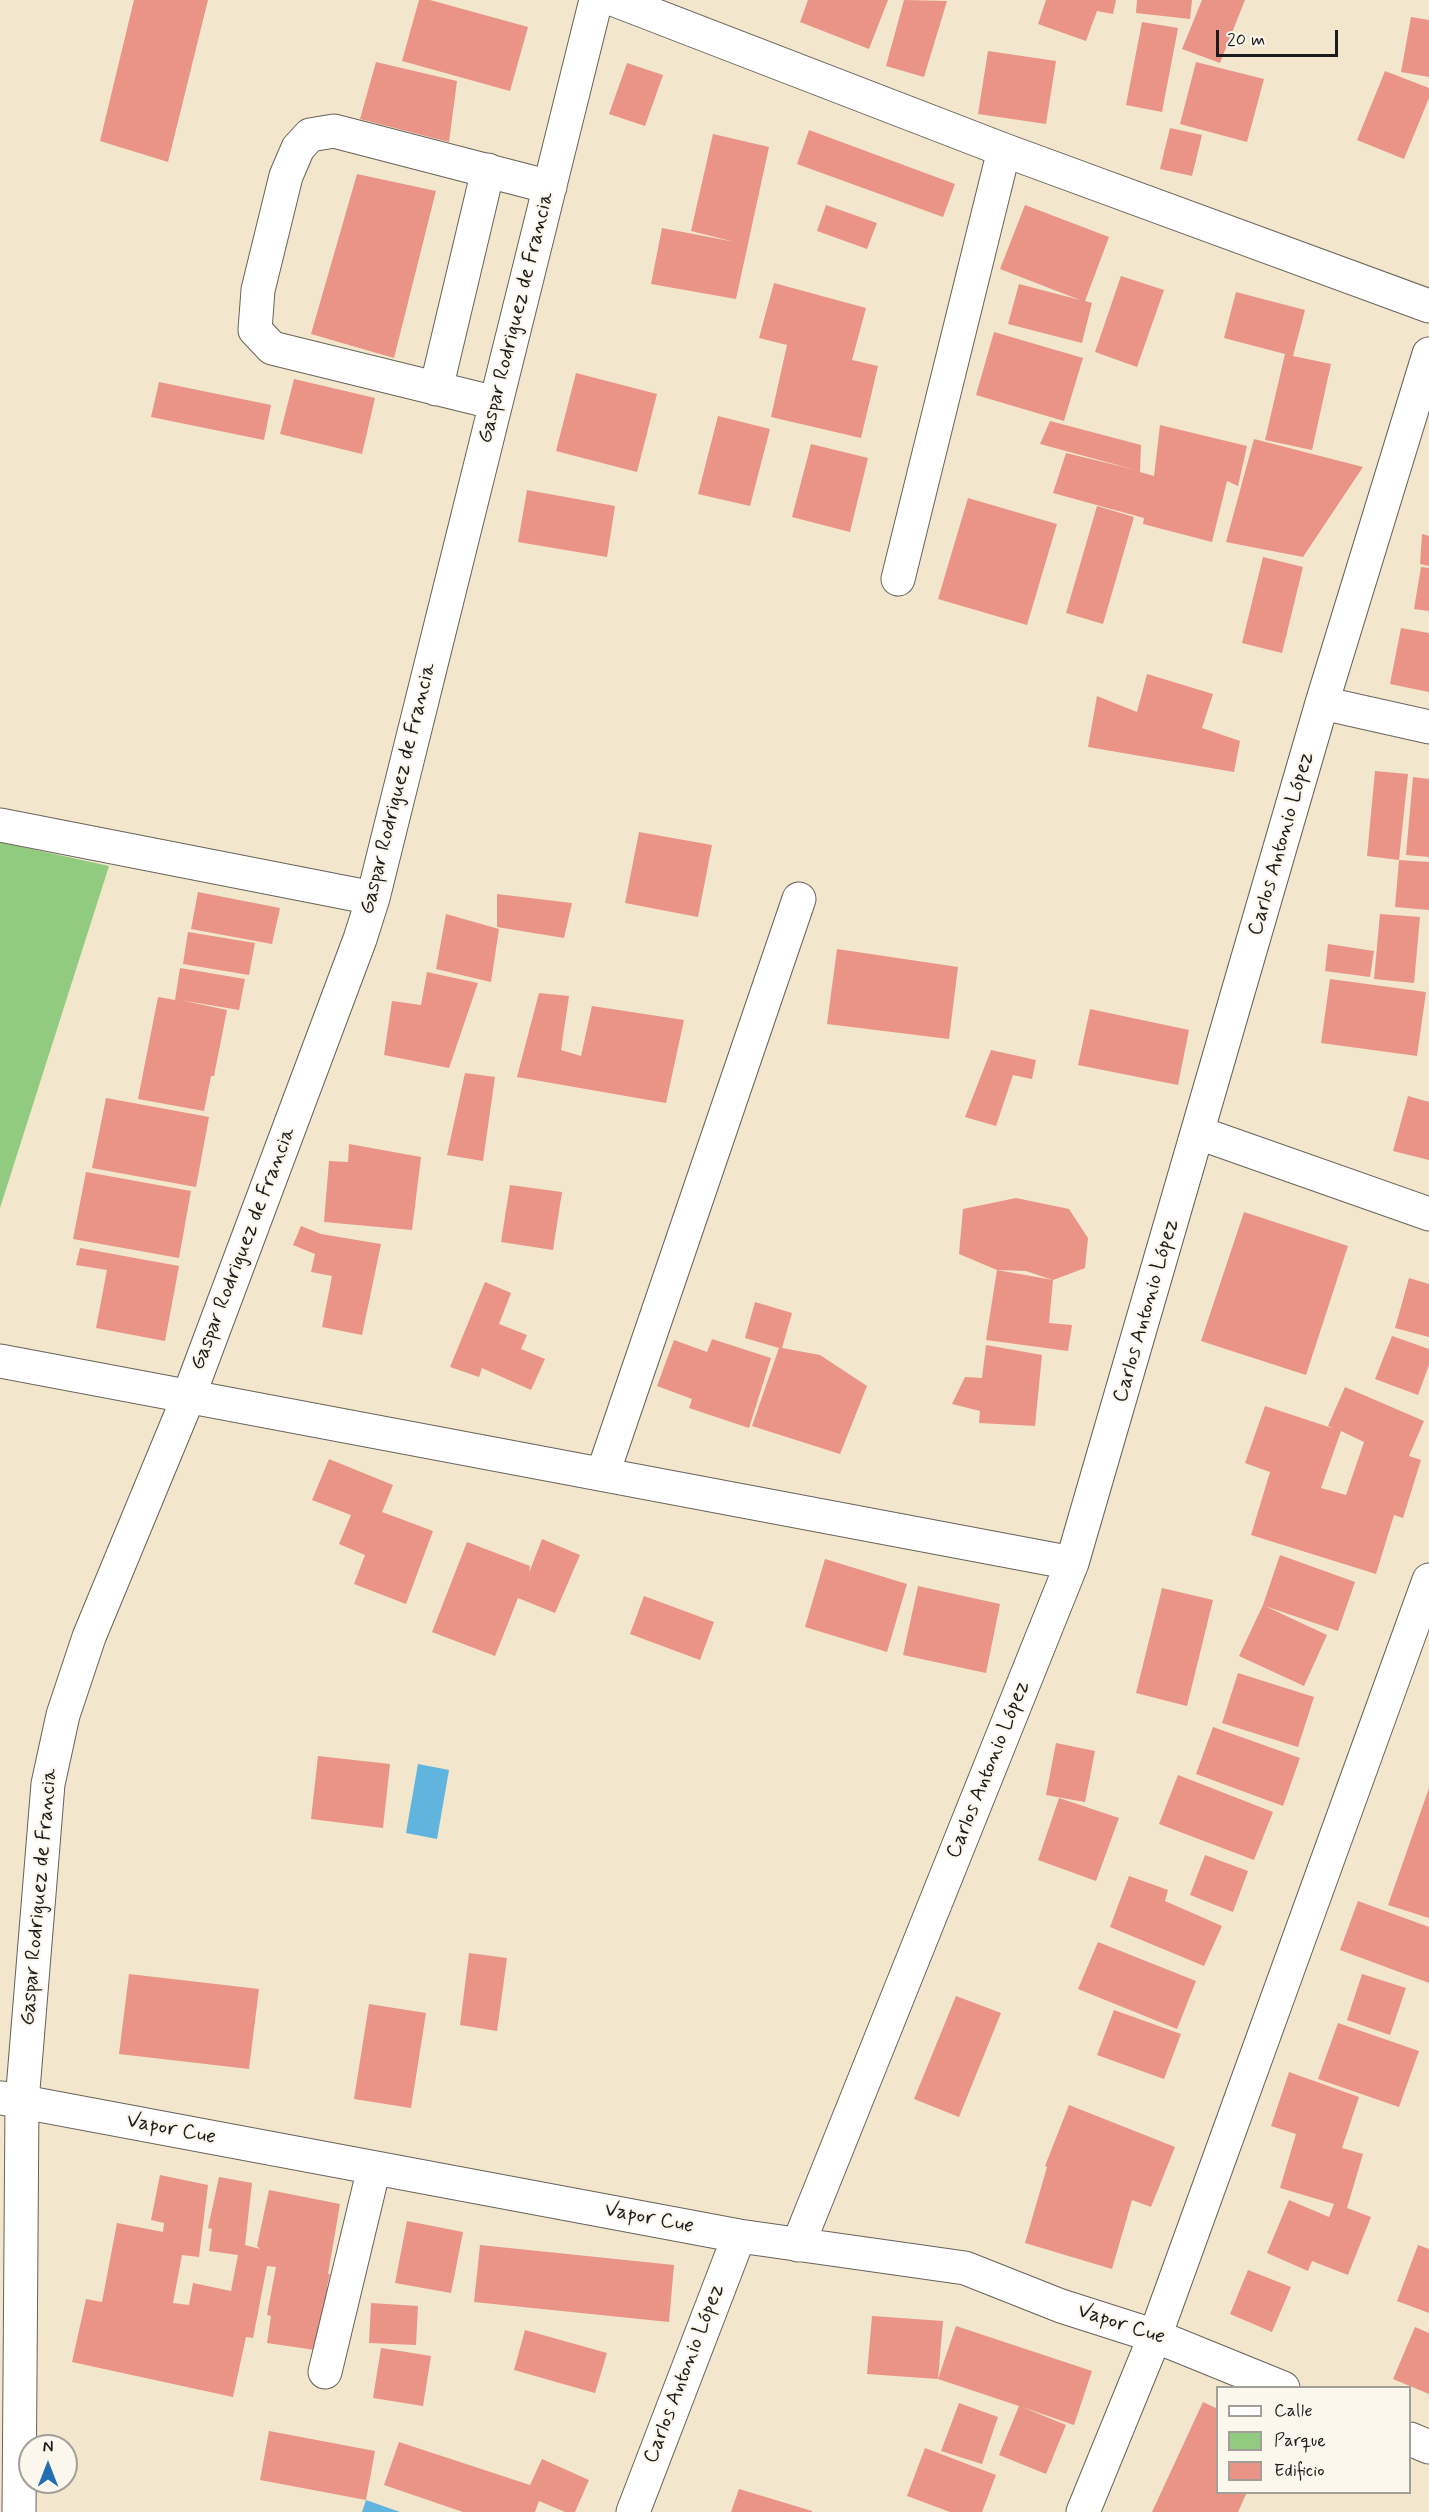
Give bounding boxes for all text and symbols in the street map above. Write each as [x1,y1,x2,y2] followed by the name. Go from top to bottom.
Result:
[1219,18,1340,56] scale bar
[1227,28,1265,52] text: 20 m
[474,190,560,446] street label: Gaspar Rodriguez de Francia
[356,661,442,917] street label: Gaspar Rodriguez de Francia
[1244,749,1320,939] street label: Carlos Antonio López
[186,1124,302,1374] street label: Gaspar Rodriguez de Francia
[1109,1216,1185,1406] street label: Carlos Antonio López
[942,1677,1036,1863] street label: Carlos Antonio López
[16,1767,64,2027] street label: Gaspar Rodriguez de Francia
[124,2109,218,2151] street label: Vapor Cue
[602,2198,696,2240] street label: Vapor Cue
[639,2281,731,2467] street label: Carlos Antonio López
[1074,2299,1168,2351] street label: Vapor Cue
[1216,2386,1411,2494] legend
[1274,2399,1313,2423] text: Calle
[1274,2429,1326,2453] text: Parque
[18,2434,78,2494] north arrow
[43,2437,53,2458] text: N
[1274,2459,1325,2483] text: Edificio

